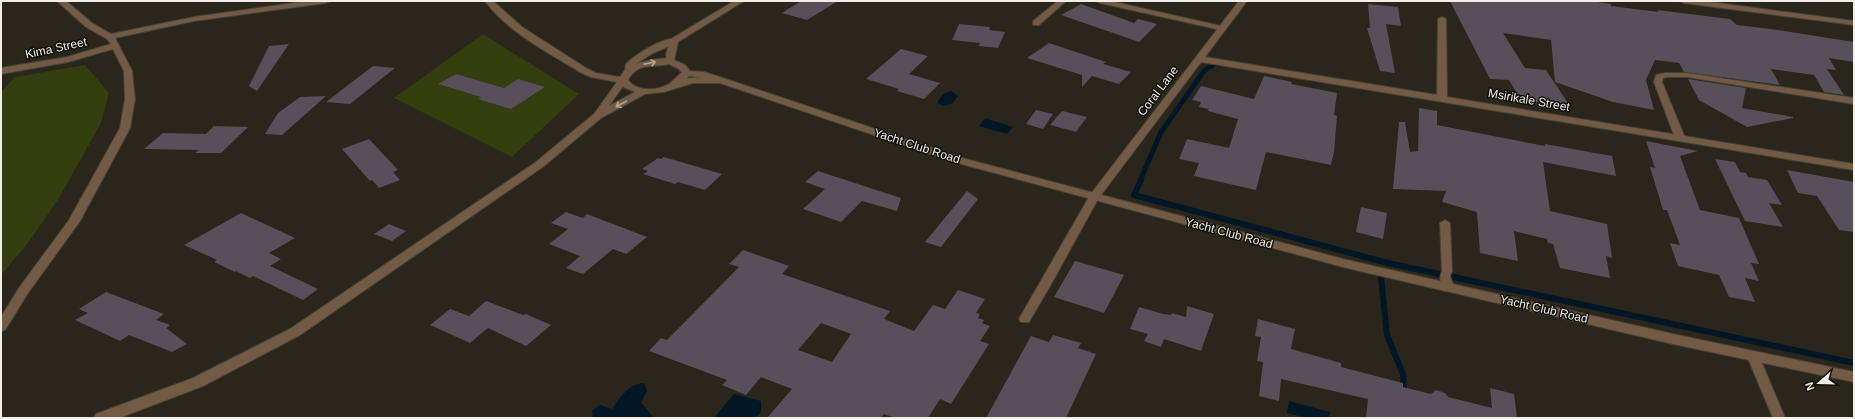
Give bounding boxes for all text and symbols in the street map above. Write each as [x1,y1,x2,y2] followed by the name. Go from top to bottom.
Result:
[24,34,89,61] street label: Kima Street
[644,59,657,67] one-way arrow
[1135,63,1181,119] street label: Coral Lane
[1487,86,1572,114] street label: Msirikale Street
[615,100,627,108] one-way arrow
[872,125,962,167] street label: Yacht Club Road
[1184,215,1274,251] street label: Yacht Club Road
[1499,292,1589,326] street label: Yacht Club Road
[1799,363,1839,403] north arrow
[1803,381,1817,392] text: N

